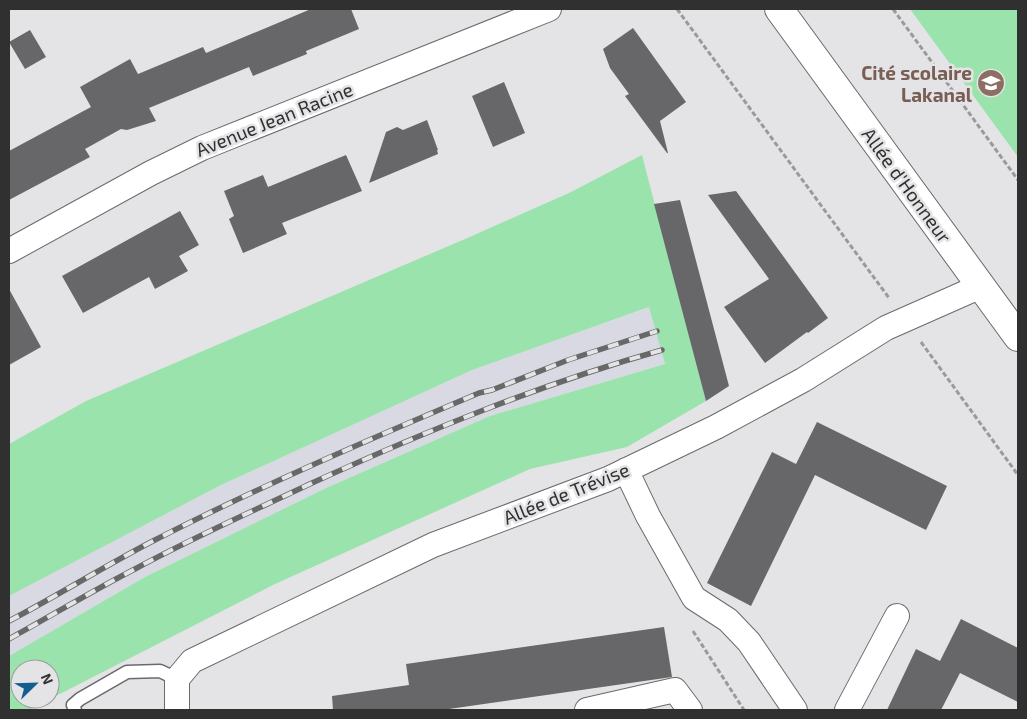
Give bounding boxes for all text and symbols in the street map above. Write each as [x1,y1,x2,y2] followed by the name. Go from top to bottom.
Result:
[861,61,973,106] place label: Cité scolaire Lakanal
[976,68,1006,98] school or university icon: Cité scolaire Lakanal
[192,77,356,161] street label: Avenue Jean Racine
[857,123,957,247] street label: Allée d'Honneur
[500,457,632,529] street label: Allée de Trévise
[10,659,60,709] north arrow
[38,671,57,687] text: N

